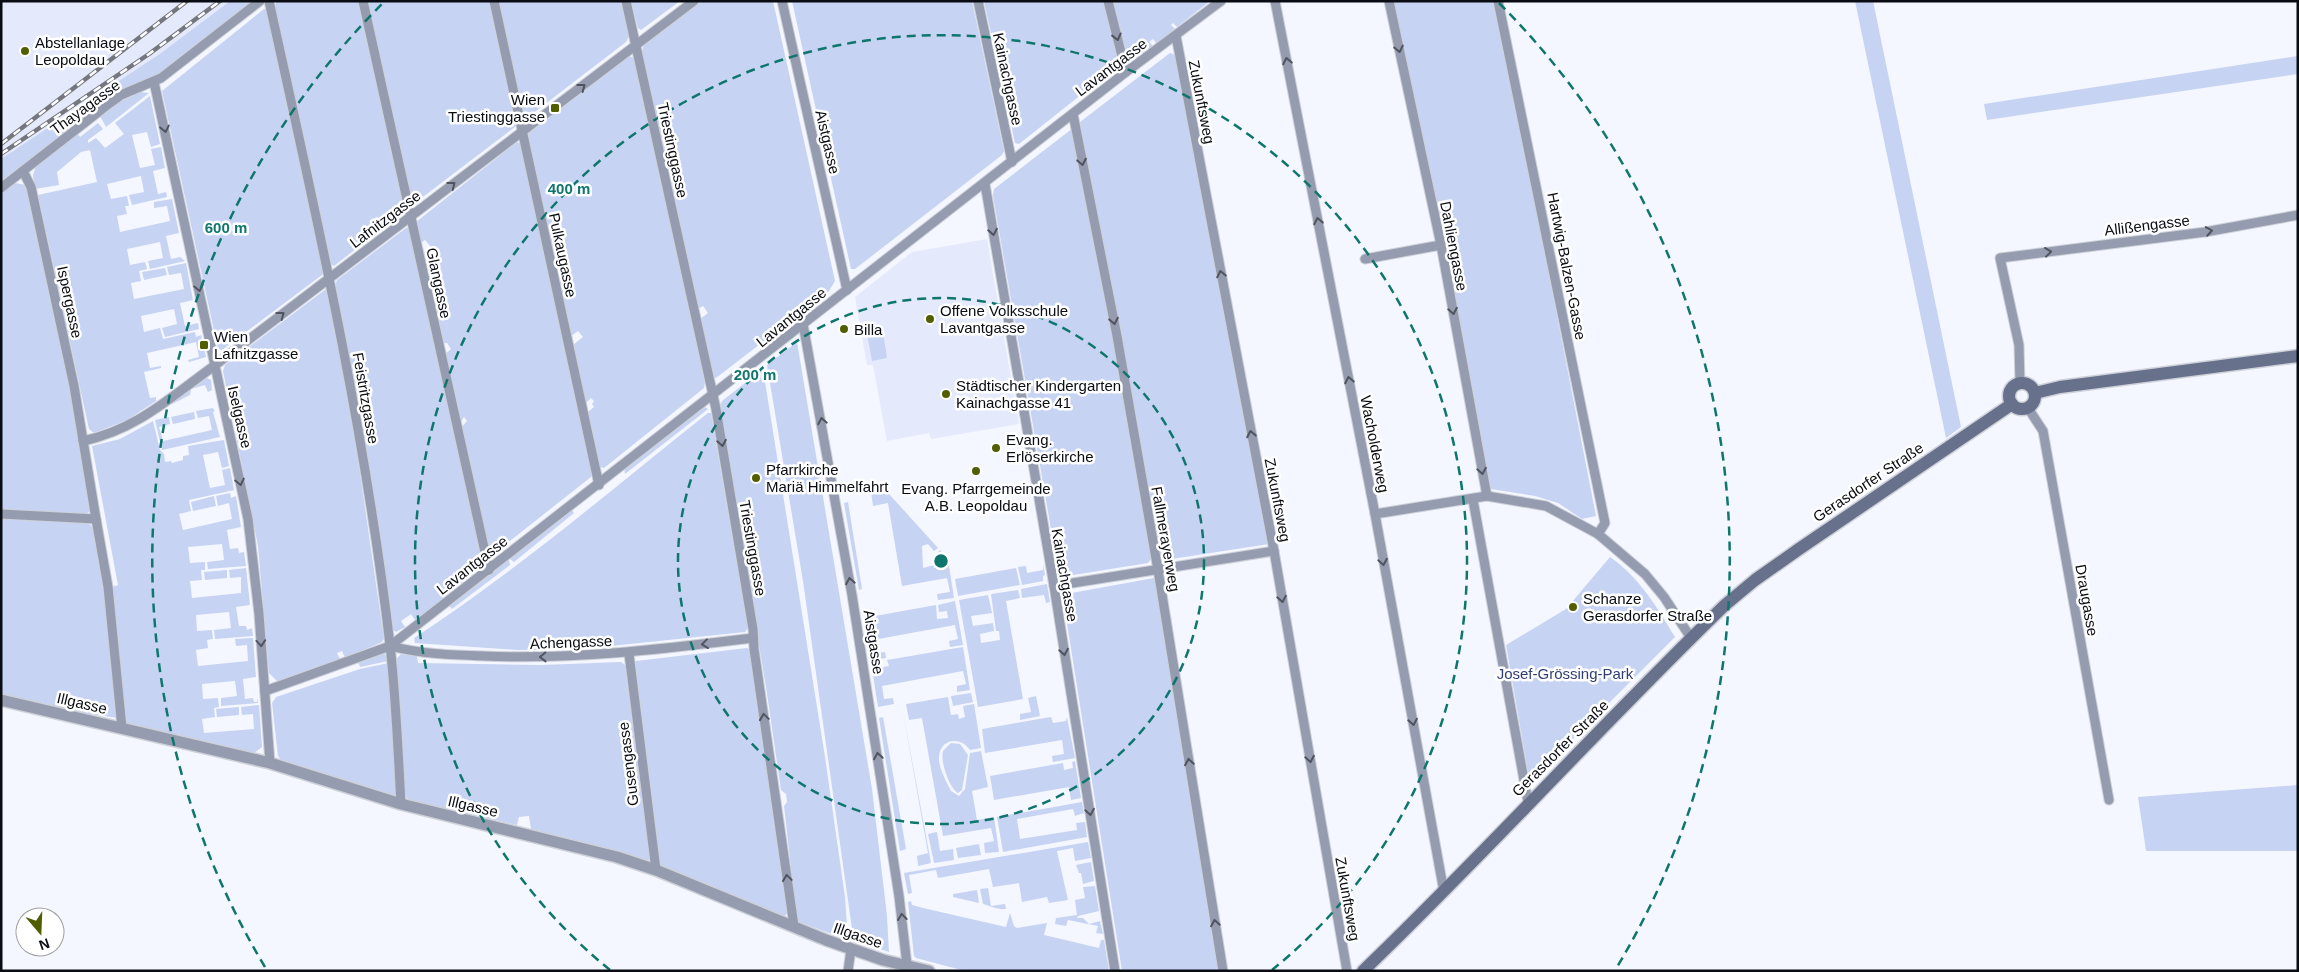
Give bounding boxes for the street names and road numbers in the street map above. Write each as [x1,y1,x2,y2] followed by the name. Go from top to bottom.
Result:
[990,31,1026,127] street label: Kainachgasse
[1072,35,1150,99] street label: Lavantgasse
[1186,59,1218,145] street label: Zukunftsweg
[47,76,123,138] street label: Thayagasse
[655,101,691,199] street label: Triestinggasse
[812,108,844,176] street label: Aistgasse
[346,187,424,251] street label: Lafnitzgasse
[1544,191,1590,341] street label: Hartwig-Balzen-Gasse
[1437,200,1471,292] street label: Dahliengasse
[546,211,580,299] street label: Pulkaugasse
[2103,211,2191,239] street label: Allißengasse
[423,246,455,320] street label: Glangasse
[54,264,86,340] street label: Ispergasse
[753,284,829,350] street label: Lavantgasse
[350,351,382,445] street label: Feistritzgasse
[225,384,255,450] street label: Iselgasse
[1357,394,1393,494] street label: Wacholderweg
[1810,439,1926,525] street label: Gerasdorfer Straße
[1262,457,1294,543] street label: Zukunftsweg
[1148,485,1184,593] street label: Fallmerayerweg
[736,499,770,597] street label: Triestinggasse
[1048,527,1082,623] street label: Kainachgasse
[433,532,511,598] street label: Lavantgasse
[2072,563,2102,637] street label: Draugasse
[861,609,887,675] street label: Aistgasse
[529,632,613,652] street label: Achengasse
[55,689,109,717] street label: Illgasse
[1508,696,1612,800] street label: Gerasdorfer Straße
[614,721,642,807] street label: Gusengasse
[446,792,500,820] street label: Illgasse
[1332,856,1364,942] street label: Zukunftsweg
[831,919,885,951] street label: Illgasse

